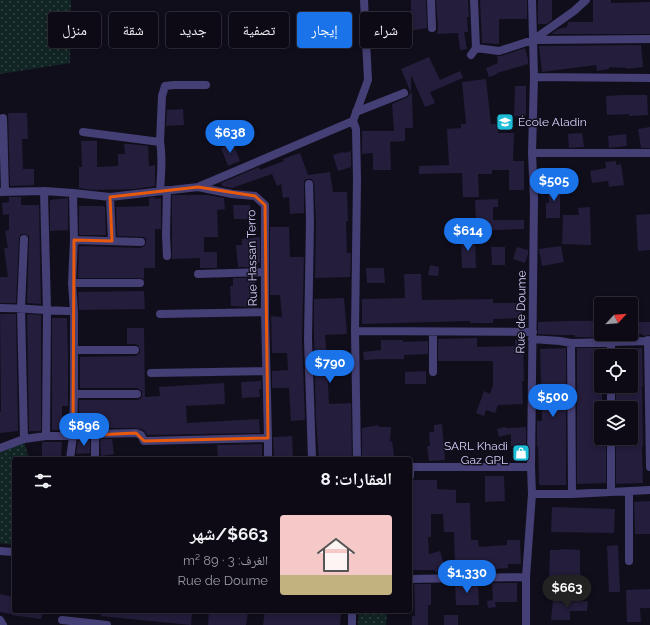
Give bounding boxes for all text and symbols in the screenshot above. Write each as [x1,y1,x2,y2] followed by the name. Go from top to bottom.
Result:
[48,12,101,48] chip: منزل
[109,12,158,48] chip: شقة
[166,12,221,48] chip: جديد
[229,12,289,48] chip: تصفية
[297,12,352,48] chip: إيجار
[360,12,412,48] chip: شراء
[495,112,515,132] school or university icon: École Aladin
[518,115,587,129] place label: École Aladin
[206,120,254,154] pin: $638
[214,125,246,140] text: $638
[530,168,578,202] pin: $505
[539,173,569,188] text: $505
[244,210,260,306] street label: Rue Hassan Terro
[444,218,492,252] pin: $614
[453,223,483,238] text: $614
[513,270,529,354] street label: Rue de Doume
[594,297,638,341] north arrow
[594,297,638,445] map controls
[594,349,638,393] button: locate
[306,350,354,384] pin: $790
[314,355,346,370] text: $790
[529,384,577,418] pin: $500
[537,389,569,404] text: $500
[594,401,638,445] button: layers
[60,413,108,447] pin: $896
[68,418,100,433] text: $896
[444,439,508,467] place label: SARL Khadi Gaz GPL
[511,443,531,463] shop icon: SARL Khadi Gaz GPL
[320,469,392,489] text: العقارات: 8
[32,470,54,492] icon: filters
[190,524,268,544] text: $663/شهر
[312,531,360,579] icon: home
[183,553,268,568] text: الغرف: 3 · 89 m²
[434,560,500,594] pin: $1,330
[447,565,487,580] text: $1,330
[178,573,268,588] text: Rue de Doume
[543,575,591,609] pin: $663
[551,580,583,595] text: $663

